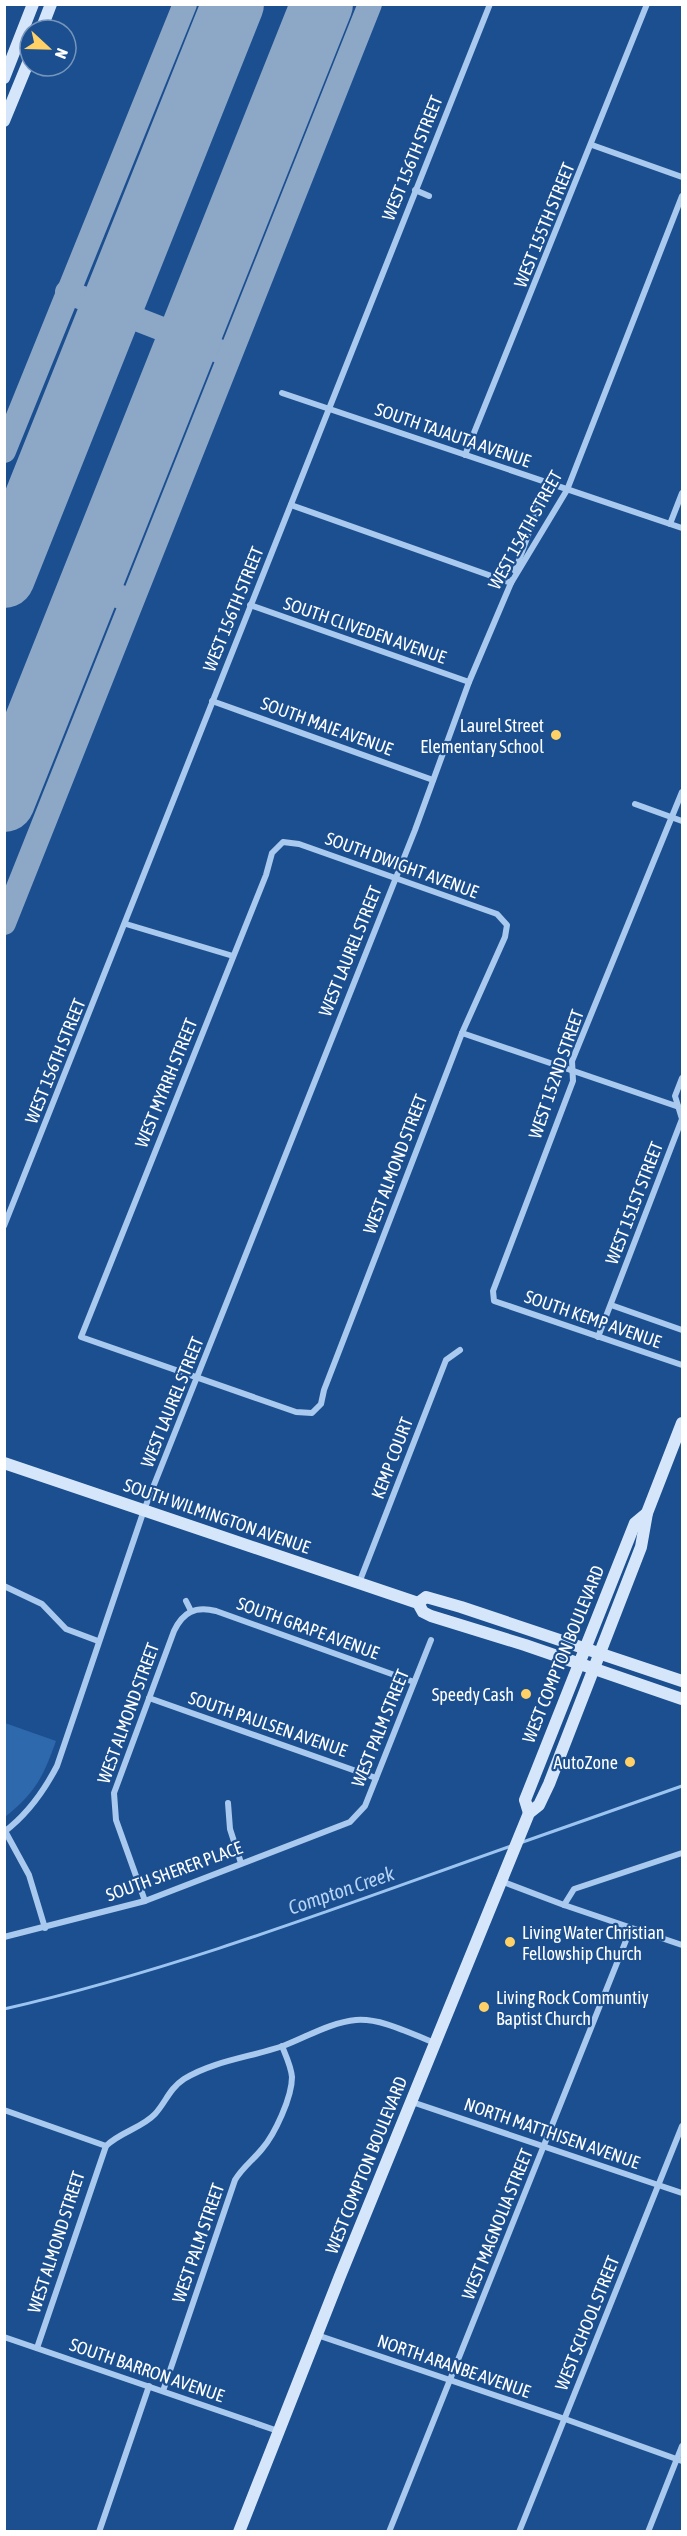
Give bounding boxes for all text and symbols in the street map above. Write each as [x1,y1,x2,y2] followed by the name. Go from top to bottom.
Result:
[18,18,78,78] north arrow
[52,46,72,61] text: N
[377,93,447,223] street label: WEST 156TH STREET
[509,160,579,290] street label: WEST 155TH STREET
[372,399,534,472] street label: SOUTH TAJAUTA AVENUE
[484,467,566,593] street label: WEST 154TH STREET
[198,544,268,674] street label: WEST 156TH STREET
[281,592,449,668] street label: SOUTH CLIVEDEN AVENUE
[258,692,396,760] street label: SOUTH MAIE AVENUE
[420,715,544,757] place label: Laurel Street Elementary School
[549,728,563,742] marker: Laurel Street Elementary School
[323,828,482,903] street label: SOUTH DWIGHT AVENUE
[314,883,386,1019] street label: WEST LAUREL STREET
[20,996,90,1126] street label: WEST 156TH STREET
[524,1007,588,1141] street label: WEST 152ND STREET
[131,1015,201,1151] street label: WEST MYRRH STREET
[359,1091,431,1237] street label: WEST ALMOND STREET
[601,1139,667,1267] street label: WEST 151ST STREET
[522,1286,664,1352] street label: SOUTH KEMP AVENUE
[136,1334,208,1470] street label: WEST LAUREL STREET
[367,1414,417,1502] street label: KEMP COURT
[121,1474,313,1558] street label: SOUTH WILMINGTON AVENUE
[518,1562,608,1746] street label: WEST COMPTON BOULEVARD
[234,1593,382,1664] street label: SOUTH GRAPE AVENUE
[93,1640,163,1786] street label: WEST ALMOND STREET
[347,1666,413,1790] street label: WEST PALM STREET
[432,1684,514,1705] place label: Speedy Cash
[186,1687,350,1761] street label: SOUTH PAULSEN AVENUE
[519,1687,533,1701] marker: Speedy Cash
[554,1752,618,1773] place label: AutoZone
[623,1755,637,1769] marker: AutoZone
[103,1836,245,1905] street label: SOUTH SHERER PLACE
[285,1861,397,1919] water label: Compton Creek
[522,1922,665,1964] place label: Living Water Christian Fellowship Church
[503,1935,517,1949] marker: Living Water Christian Fellowship Church
[496,1987,649,2029] place label: Living Rock Communtiy Baptist Church
[477,2000,491,2014] marker: Living Rock Communtiy Baptist Church
[321,2073,411,2257] street label: WEST COMPTON BOULEVARD
[462,2093,643,2173] street label: NORTH MATTHISEN AVENUE
[457,2145,537,2302] street label: WEST MAGNOLIA STREET
[23,2168,89,2316] street label: WEST ALMOND STREET
[168,2181,228,2305] street label: WEST PALM STREET
[550,2253,624,2393] street label: WEST SCHOOL STREET
[375,2330,534,2402] street label: NORTH ARANBE AVENUE
[67,2334,227,2406] street label: SOUTH BARRON AVENUE

